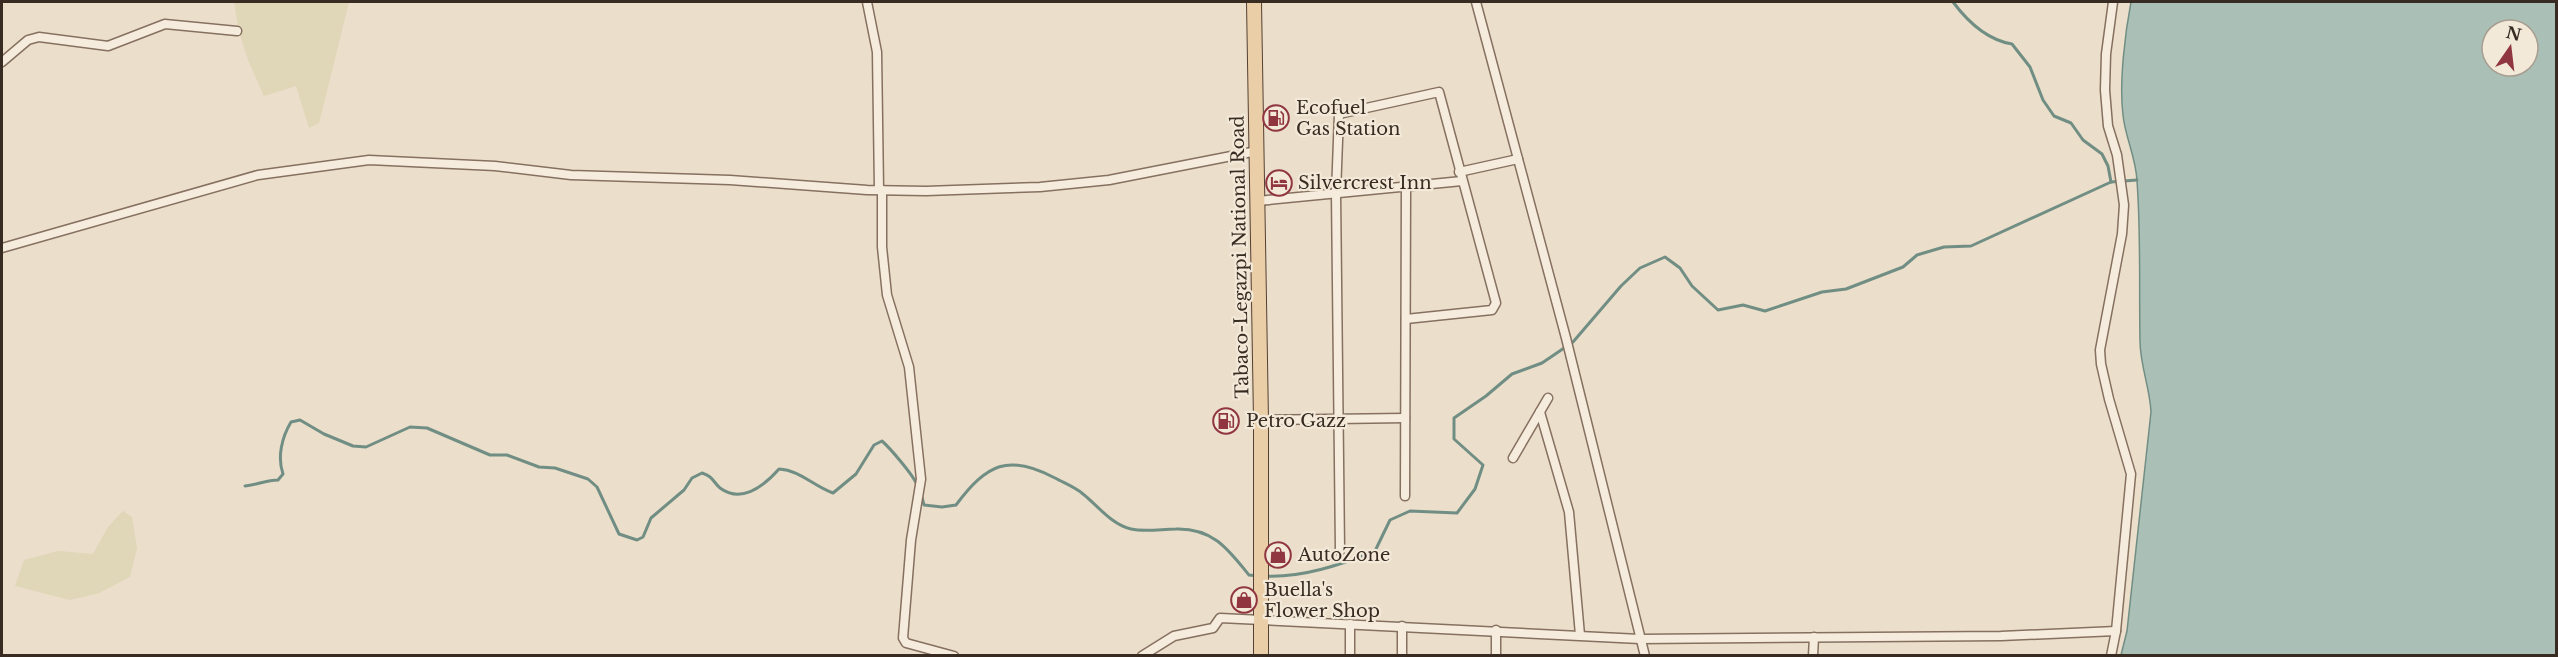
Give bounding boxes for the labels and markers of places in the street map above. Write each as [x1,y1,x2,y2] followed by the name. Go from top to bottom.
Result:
[1296,97,1400,140] place label: Ecofuel Gas Station
[1261,103,1291,133] fuel station icon: Ecofuel Gas Station
[1264,168,1294,198] hotel icon: Silvercrest Inn
[1298,172,1432,194] place label: Silvercrest Inn
[1211,406,1241,436] fuel station icon: Petro Gazz
[1246,410,1346,432] place label: Petro Gazz
[1263,540,1293,570] shop icon: AutoZone
[1297,544,1390,566] place label: AutoZone
[1264,579,1380,622] place label: Buella's Flower Shop
[1229,585,1259,615] shop icon: Buella's Flower Shop

